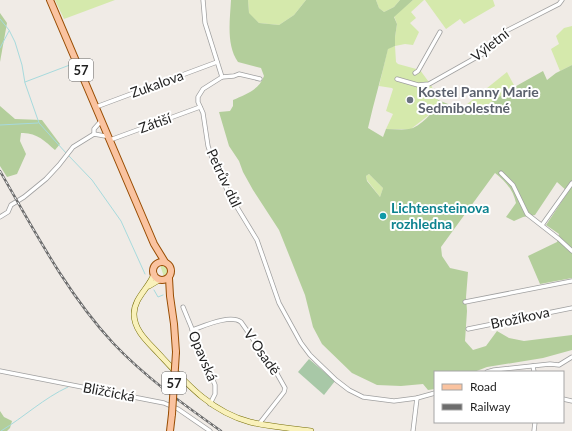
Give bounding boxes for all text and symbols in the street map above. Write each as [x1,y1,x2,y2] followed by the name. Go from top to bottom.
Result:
[467,24,512,65] street label: Výletní
[69,59,93,81] road number: 57
[128,66,186,101] street label: Zukalova
[418,83,539,116] place label: Kostel Panny Marie Sedmibolestné
[405,95,415,105] marker: Kostel Panny Marie Sedmibolestné
[136,109,174,136] street label: Zátiší
[203,146,245,210] street label: Petrův důl
[391,199,489,232] place label: Lichtensteinova rozhledna
[378,211,388,221] marker: Lichtensteinova rozhledna
[489,303,551,332] street label: Brožíkova
[241,326,284,378] street label: V Osadě
[185,328,222,384] street label: Opavská
[434,371,564,423] legend
[162,372,186,394] road number: 57
[82,378,137,405] street label: Bližčická
[470,379,497,394] text: Road
[470,399,511,414] text: Railway

